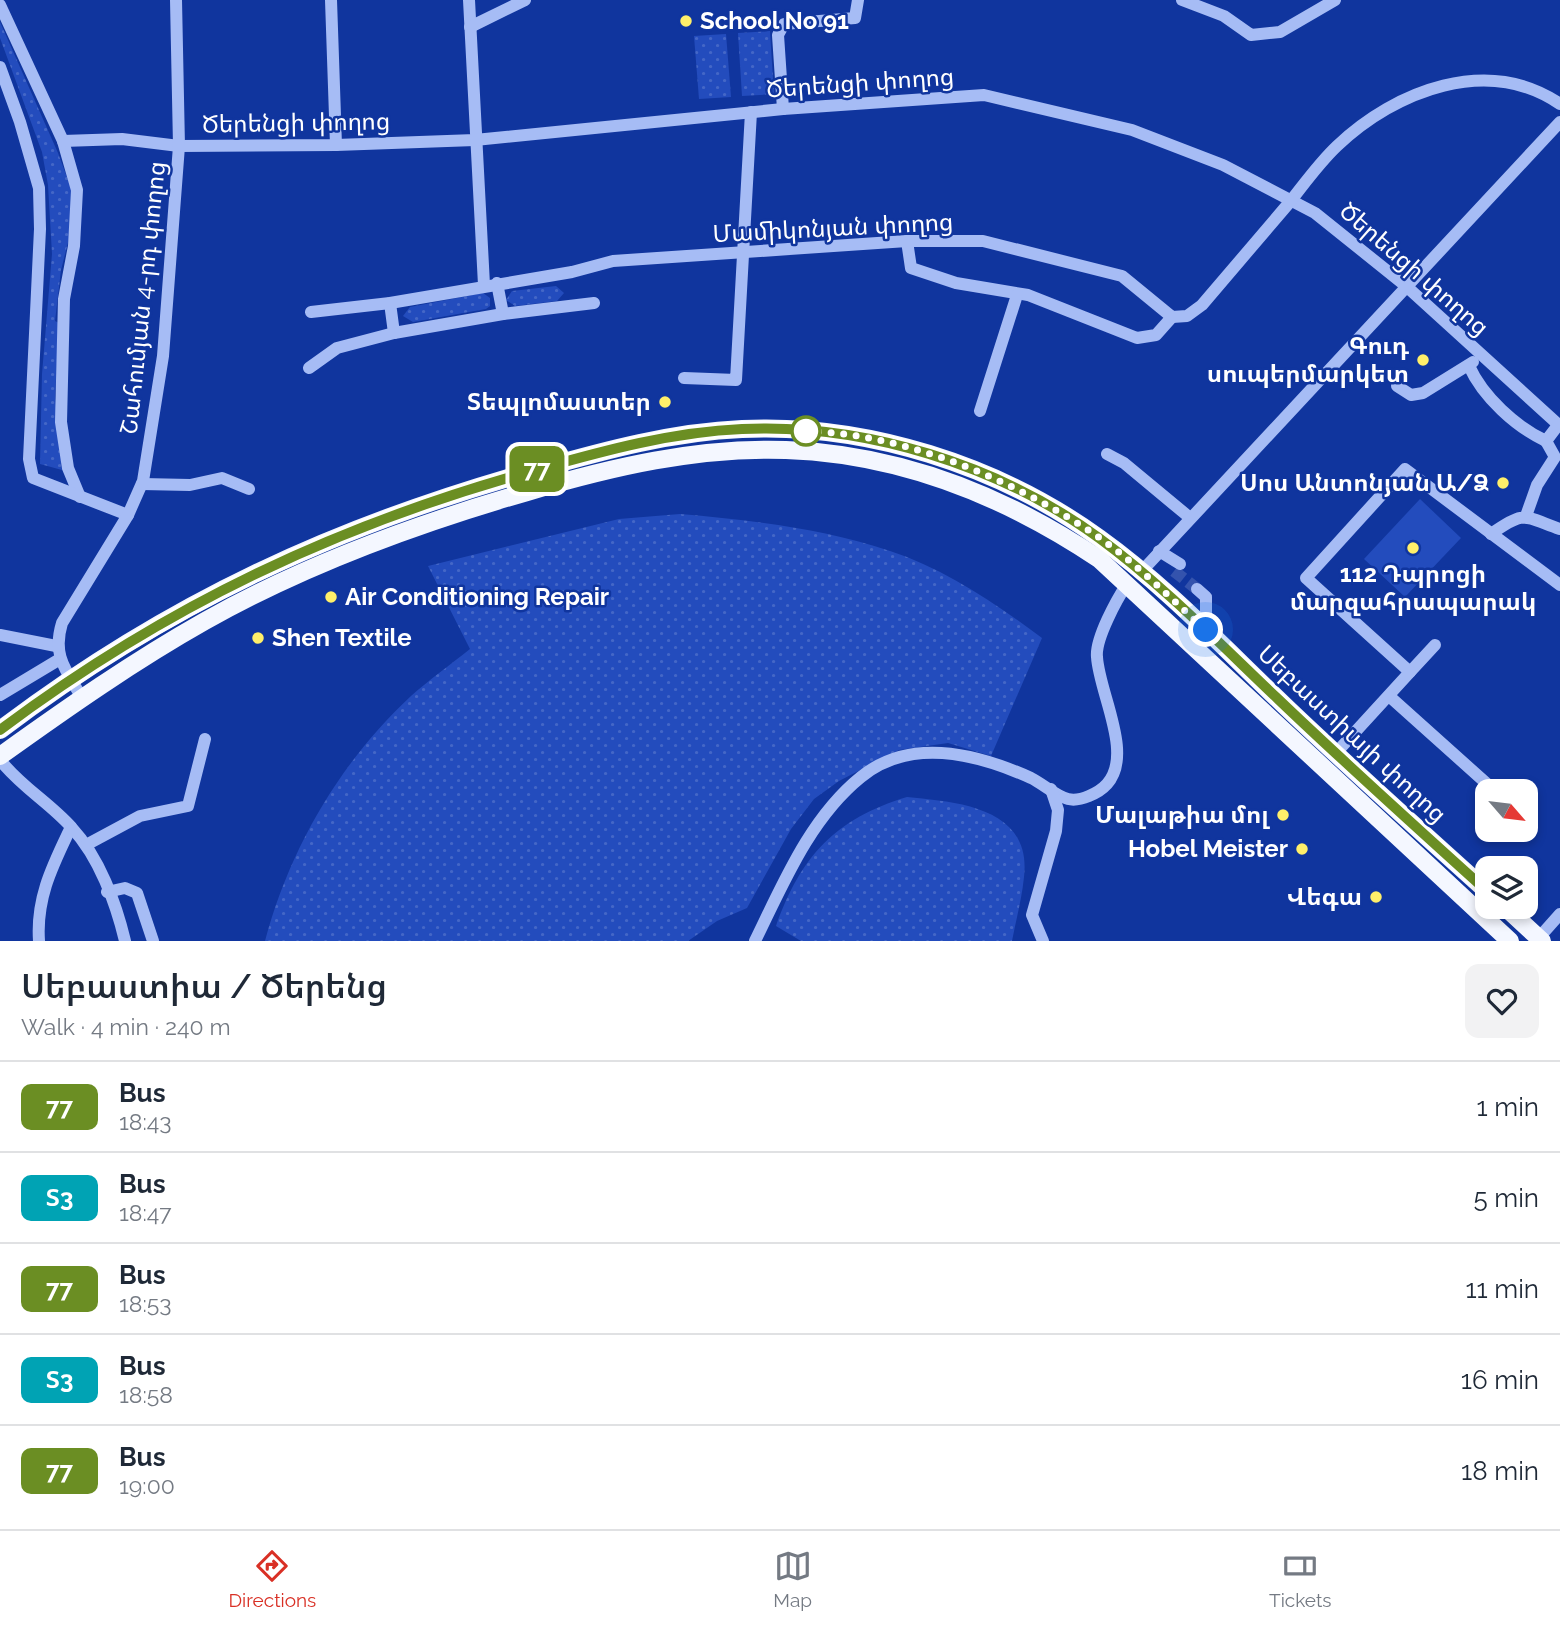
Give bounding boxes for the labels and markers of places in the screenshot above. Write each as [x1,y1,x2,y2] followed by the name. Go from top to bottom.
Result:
[700,6,849,35] place label: School No 91
[678,13,694,29] marker: School No 91
[1207,331,1410,388] place label: Գուդ սուպերմարկետ
[1415,352,1431,368] marker: Գուդ սուպերմարկետ
[467,387,651,416] place label: Տեպլոմաստեր
[657,394,673,410] marker: Տեպլոմաստեր
[791,416,821,446] unlabelled marker
[1240,468,1489,497] place label: Սոս Անտոնյան Ա/Ձ
[1495,475,1511,491] marker: Սոս Անտոնյան Ա/Ձ
[1405,540,1421,556] marker: 112 Դպրոցի մարզահրապարակ
[1290,559,1536,616] place label: 112 Դպրոցի մարզահրապարակ
[345,582,609,611] place label: Air Conditioning Repair
[323,589,339,605] marker: Air Conditioning Repair
[272,623,412,652] place label: Shen Textile
[250,630,266,646] marker: Shen Textile
[1095,800,1270,829] place label: Մալաթիա մոլ
[1275,807,1291,823] marker: Մալաթիա մոլ
[1128,834,1288,863] place label: Hobel Meister
[1294,841,1310,857] marker: Hobel Meister
[1287,882,1362,911] place label: Վեգա
[1368,889,1384,905] marker: Վեգա

